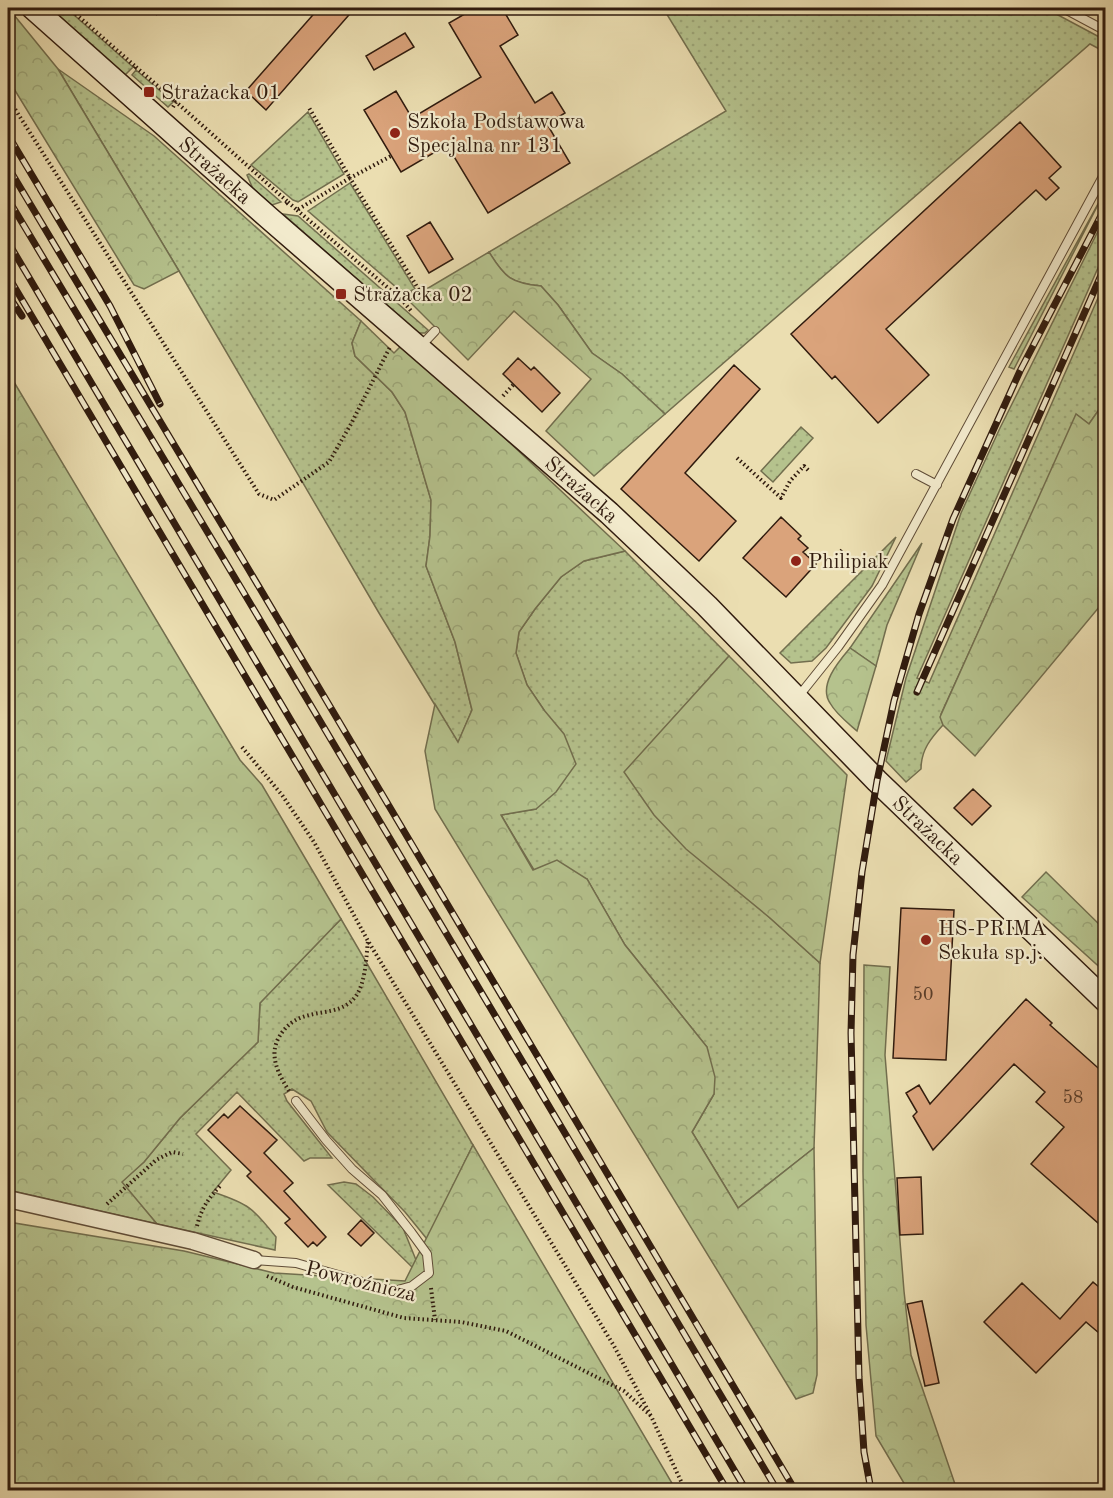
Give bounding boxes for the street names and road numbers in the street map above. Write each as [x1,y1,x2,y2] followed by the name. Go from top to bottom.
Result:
[174,134,255,209] street label: Strażacka
[540,453,621,528] street label: Strażacka
[888,793,967,870] street label: Strażacka
[303,1259,418,1306] street label: Powroźnicza

